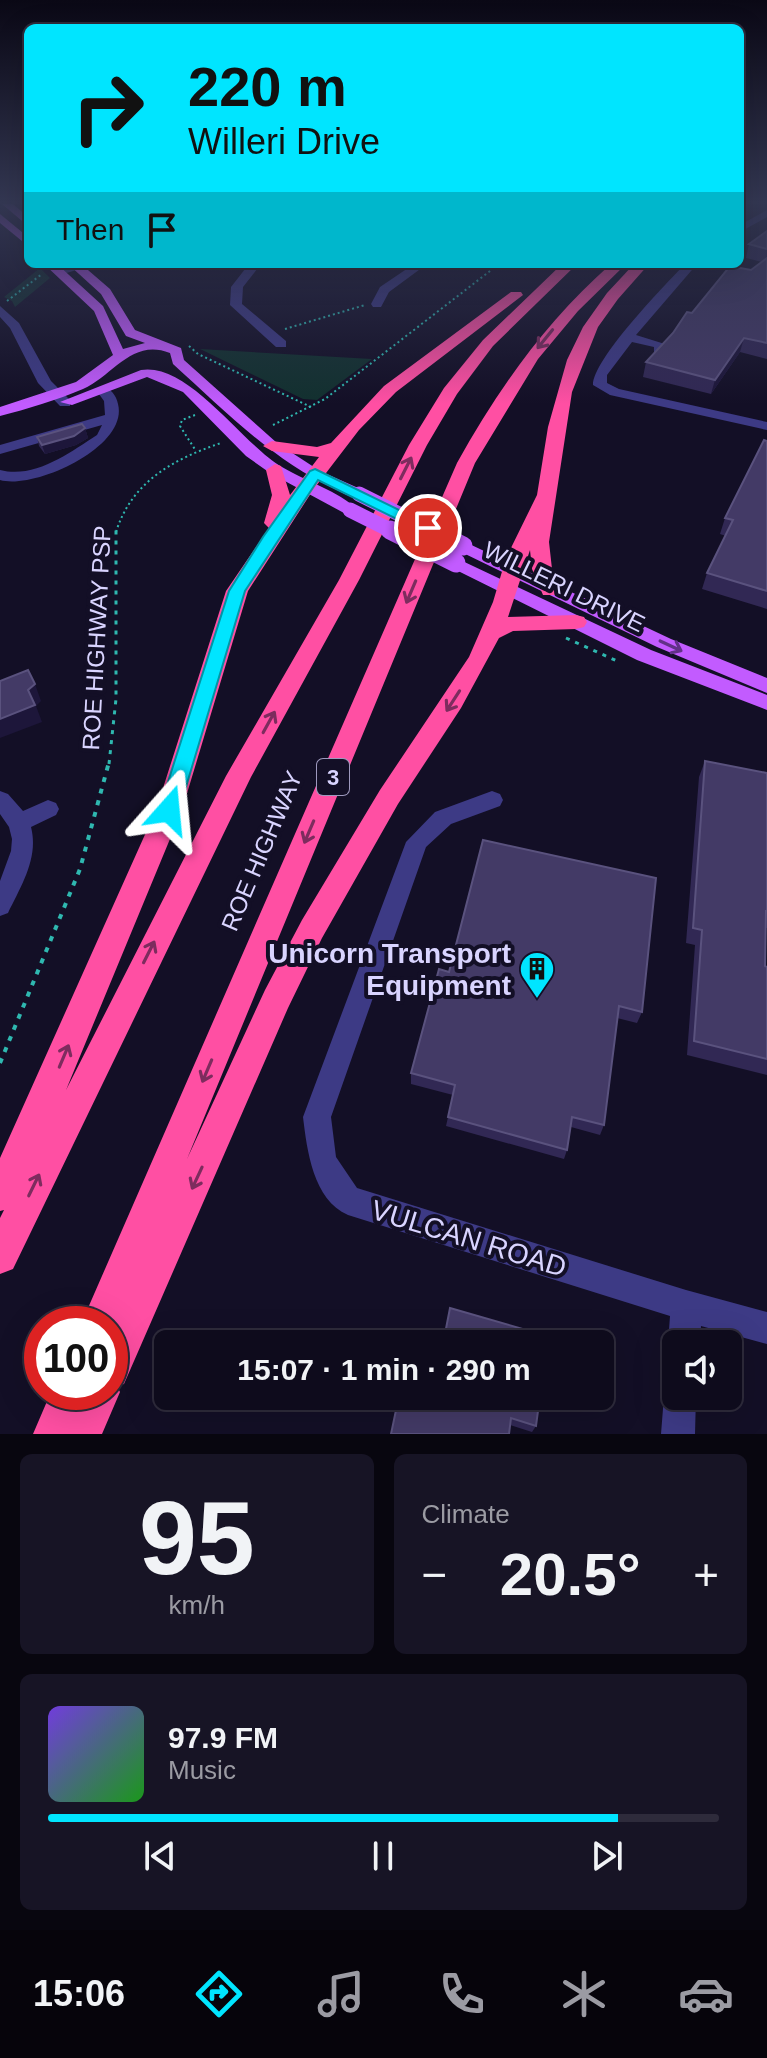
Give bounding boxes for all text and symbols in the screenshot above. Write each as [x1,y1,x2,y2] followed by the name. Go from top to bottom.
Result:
[188,55,347,118] text: 220 m
[56,56,160,160] icon: right
[188,121,380,162] text: Willeri Drive
[140,208,184,252] icon: arrive
[56,213,124,246] text: Then
[536,328,553,349] one-way arrow
[399,457,414,481] one-way arrow
[394,494,462,562] pin
[406,506,450,550] icon: arrive
[77,525,116,751] street label: ROE HIGHWAY PSP
[479,536,649,637] street label: WILLERI DRIVE
[403,580,417,604] one-way arrow
[659,640,683,655] one-way arrow
[445,690,462,712] one-way arrow
[262,711,278,734] one-way arrow
[317,759,349,795] road number: 3
[216,767,307,935] street label: ROE HIGHWAY
[127,768,211,852] position arrow
[301,819,316,844] one-way arrow
[268,938,511,1001] place label: Unicorn Transport Equipment
[142,941,158,965] one-way arrow
[518,950,556,1000] building icon: Unicorn Transport Equipment
[57,1044,72,1069] one-way arrow
[199,1058,214,1083] one-way arrow
[189,1166,204,1190] one-way arrow
[27,1174,42,1198] one-way arrow
[368,1194,570,1283] street label: VULCAN ROAD
[24,1306,128,1410] speed limit sign: 100
[662,1330,742,1410] map controls
[662,1330,742,1410] button: sound
[237,1353,531,1386] text: 15:07 · 1 min · 290 m
[139,1480,255,1596] text: 95
[422,1499,510,1529] text: Climate
[500,1541,641,1608] text: 20.5°
[422,1550,447,1599] text: −
[693,1550,719,1599] text: +
[169,1590,225,1620] text: km/h
[168,1721,278,1754] text: 97.9 FM
[168,1755,236,1785] text: Music
[138,1834,182,1878] icon: previous
[361,1834,405,1878] icon: pause
[585,1834,629,1878] icon: next
[191,1966,247,2022] icon: directions
[313,1966,369,2022] icon: music
[434,1966,490,2022] icon: phone
[556,1966,612,2022] icon: climate
[678,1966,734,2022] icon: car
[33,1973,125,2014] text: 15:06

